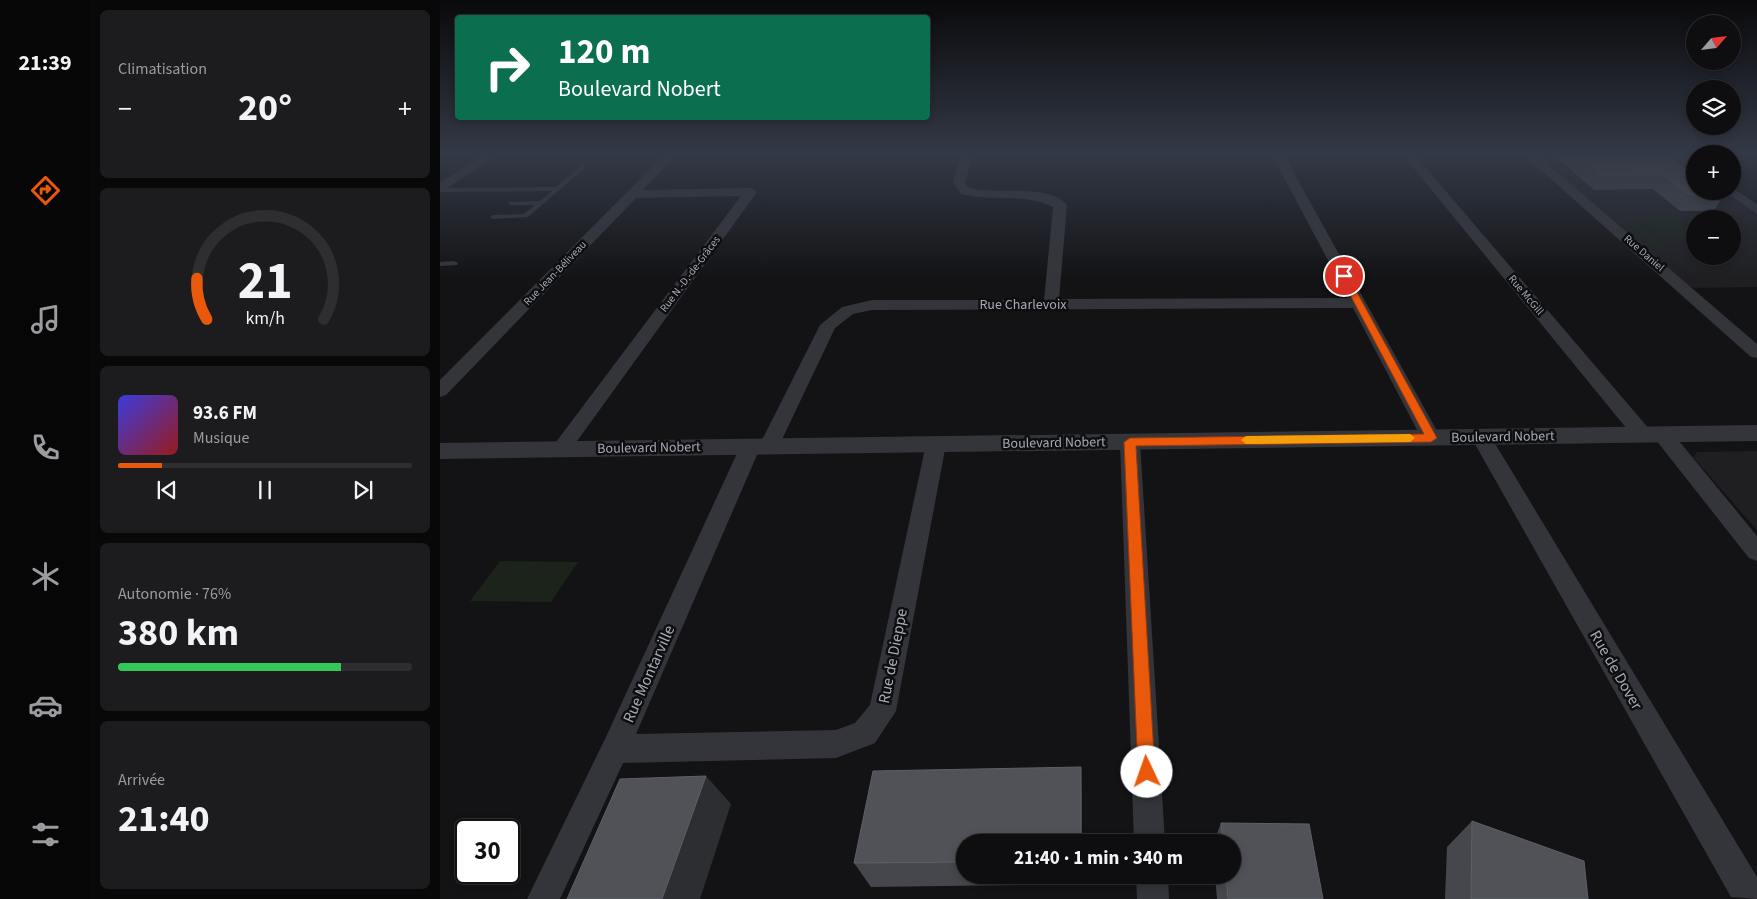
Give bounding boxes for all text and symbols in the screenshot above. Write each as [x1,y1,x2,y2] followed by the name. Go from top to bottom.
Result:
[1686,15,1741,70] north arrow
[1686,15,1741,265] map controls
[558,27,650,77] text: 120 m
[475,35,540,100] icon: right
[18,47,72,79] text: 21:39
[118,58,207,80] text: Climatisation
[558,73,721,105] text: Boulevard Nobert
[1686,80,1741,135] button: layers
[238,81,292,135] text: 20°
[118,89,132,129] text: −
[398,89,412,129] text: +
[1686,145,1741,200] button: +
[28,173,63,208] icon: directions
[1686,210,1741,265] button: −
[1621,231,1668,275] street label: Rue Daniel
[656,232,724,315] street label: Rue N.-D.-de-Grâces
[520,237,590,309] street label: Rue Jean-Béliveau
[238,245,292,319] text: 21
[1323,255,1365,297] pin
[1330,262,1358,290] icon: arrive
[1505,272,1547,318] street label: Rue McGill
[979,295,1067,315] street label: Rue Charlevoix
[28,302,63,337] icon: music
[245,306,285,331] text: km/h
[193,400,257,427] text: 93.6 FM
[1451,426,1555,448] street label: Boulevard Nobert
[193,427,250,449] text: Musique
[28,430,63,465] icon: phone
[1002,432,1106,454] street label: Boulevard Nobert
[597,437,701,459] street label: Boulevard Nobert
[153,476,181,504] icon: previous
[251,476,279,504] icon: pause
[349,476,377,504] icon: next
[28,559,63,594] icon: climate
[118,583,231,605] text: Autonomie · 76%
[118,606,239,660] text: 380 km
[873,607,913,705] street label: Rue de Dieppe
[618,622,680,726] street label: Rue Montarville
[1584,626,1648,714] street label: Rue de Dover
[28,688,63,723] icon: car
[1120,745,1172,797] position arrow
[118,769,165,791] text: Arrivée
[118,792,210,846] text: 21:40
[28,817,63,852] icon: filters
[455,819,520,884] speed limit sign: 30
[1014,845,1183,872] text: 21:40 · 1 min · 340 m

